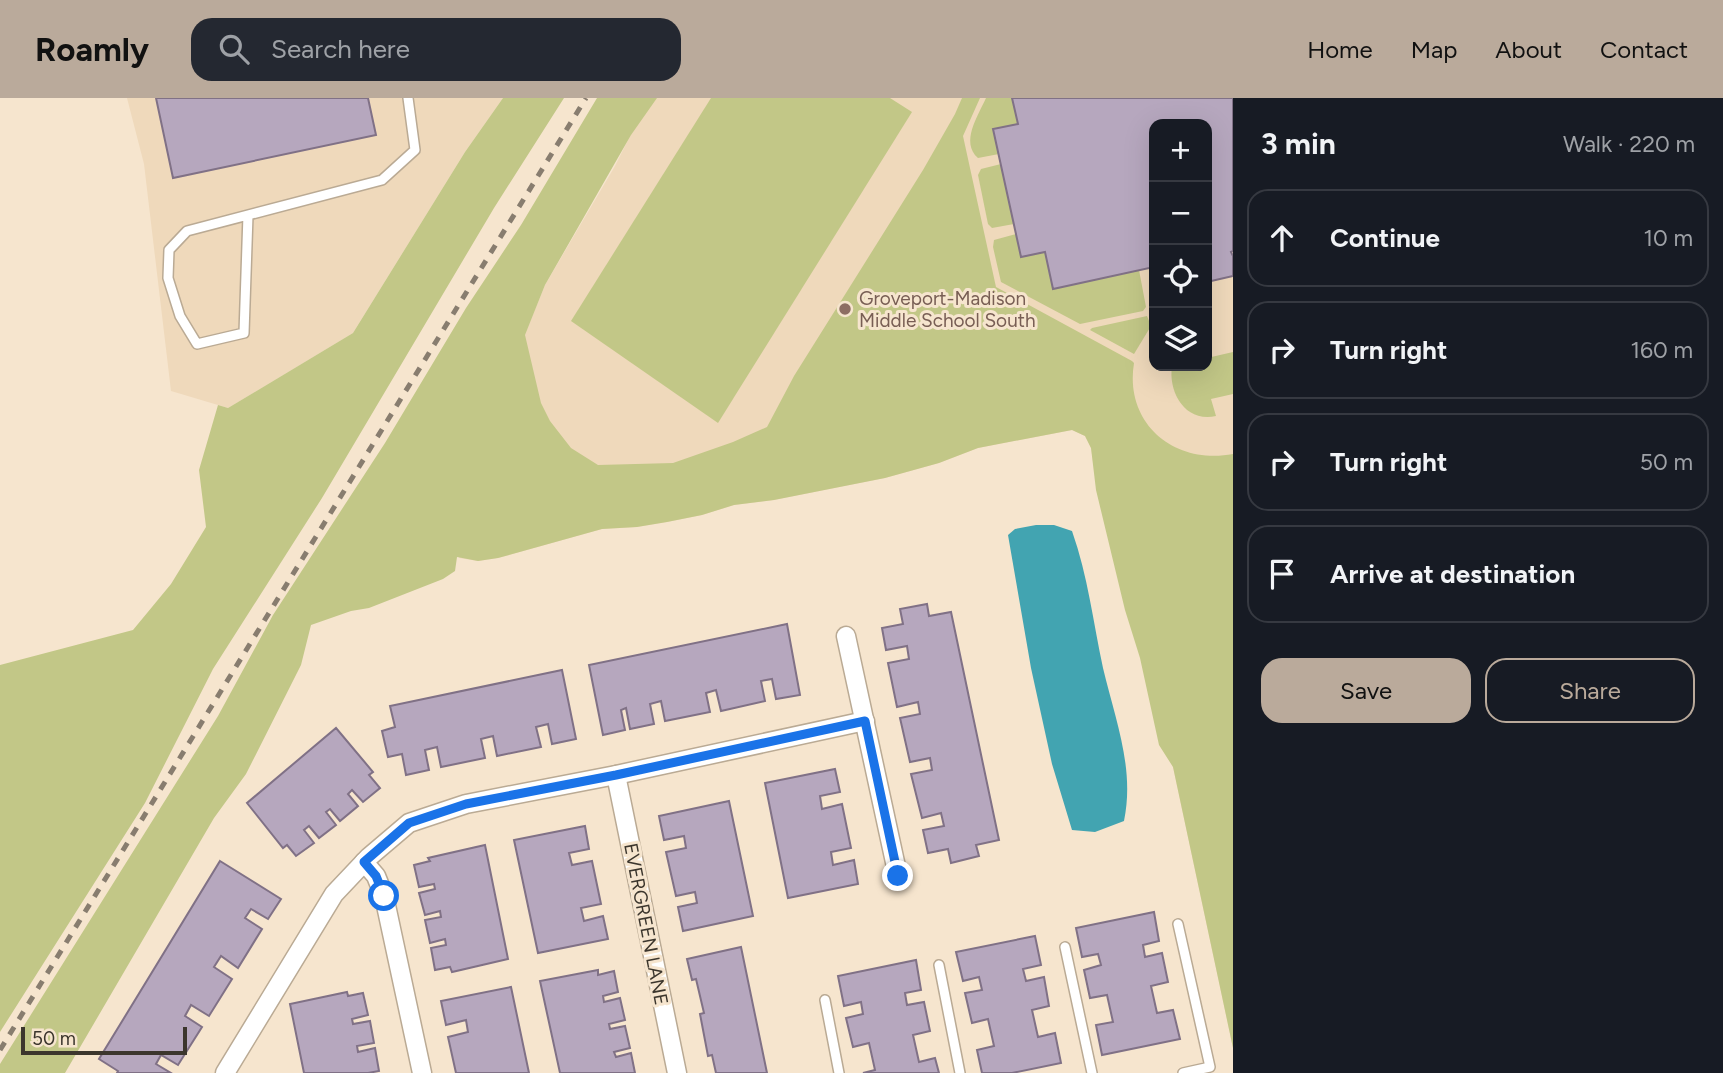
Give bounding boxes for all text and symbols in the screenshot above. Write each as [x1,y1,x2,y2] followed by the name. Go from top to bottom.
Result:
[191,18,681,81] search box
[35,30,149,69] text: Roamly
[215,30,253,68] icon: search
[271,33,410,65] text: Search here
[1307,35,1373,64] text: Home
[1411,35,1457,64] text: Map
[1495,35,1562,64] text: About
[1600,35,1688,64] text: Contact
[1149,119,1212,371] map controls
[1149,119,1212,182] button: +
[1261,125,1336,162] text: 3 min
[1563,130,1695,158] text: Walk · 220 m
[1149,182,1212,245] button: −
[1263,219,1301,257] icon: ahead
[1330,222,1440,254] text: Continue
[1644,224,1693,252] text: 10 m
[1149,245,1212,308] button: locate
[859,287,1036,332] place label: Groveport-Madison Middle School South
[837,301,853,317] marker: Groveport-Madison Middle School South
[1149,308,1212,371] button: layers
[1263,331,1301,369] icon: right
[1330,334,1447,366] text: Turn right
[1630,336,1693,364] text: 160 m
[1263,443,1301,481] icon: right
[1330,446,1447,478] text: Turn right
[1640,448,1693,476] text: 50 m
[1263,555,1301,593] icon: arrive
[1330,558,1575,590] text: Arrive at destination
[1261,658,1471,723] button: Save
[1485,658,1695,723] button: Share
[619,841,673,1007] street label: EVERGREEN LANE
[882,860,913,891] route end
[368,880,399,911] route start
[21,1024,187,1056] scale bar
[32,1027,76,1050] text: 50 m

